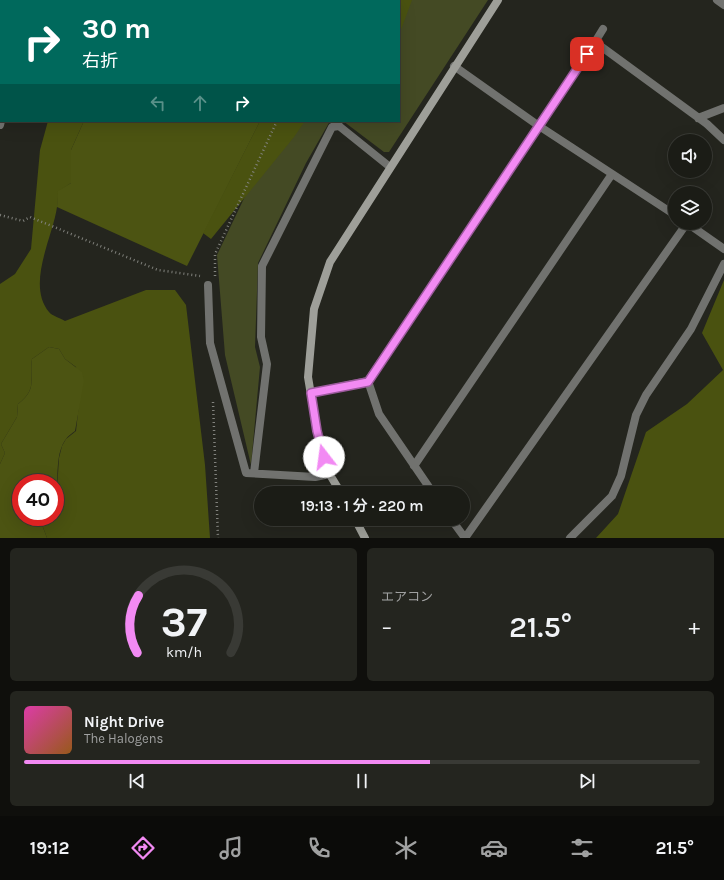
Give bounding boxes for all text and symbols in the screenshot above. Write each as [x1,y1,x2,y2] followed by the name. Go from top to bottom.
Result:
[82,12,151,45] text: 30 m
[16,16,68,68] icon: right
[570,37,604,71] pin
[576,43,598,65] icon: arrive
[82,50,118,72] text: 右折
[147,92,169,114] icon: left
[189,92,211,114] icon: ahead
[231,92,253,114] icon: right
[668,134,712,230] map controls
[668,134,712,178] button: sound
[668,186,712,230] button: layers
[303,436,345,478] position arrow
[12,474,64,526] speed limit sign: 40
[301,497,423,515] text: 19:13 · 1 分 · 220 m
[381,589,433,604] text: エアコン
[160,597,207,645] text: 37
[509,609,572,645] text: 21.5°
[381,614,393,640] text: −
[688,614,700,640] text: +
[165,643,202,660] text: km/h
[84,713,164,731] text: Night Drive
[84,731,163,746] text: The Halogens
[126,770,148,792] icon: previous
[351,770,373,792] icon: pause
[576,770,598,792] icon: next
[129,834,157,862] icon: directions
[217,834,245,862] icon: music
[305,834,333,862] icon: phone
[392,834,420,862] icon: climate
[480,834,508,862] icon: car
[568,834,596,862] icon: filters
[30,837,69,859] text: 19:12
[655,837,694,859] text: 21.5°

